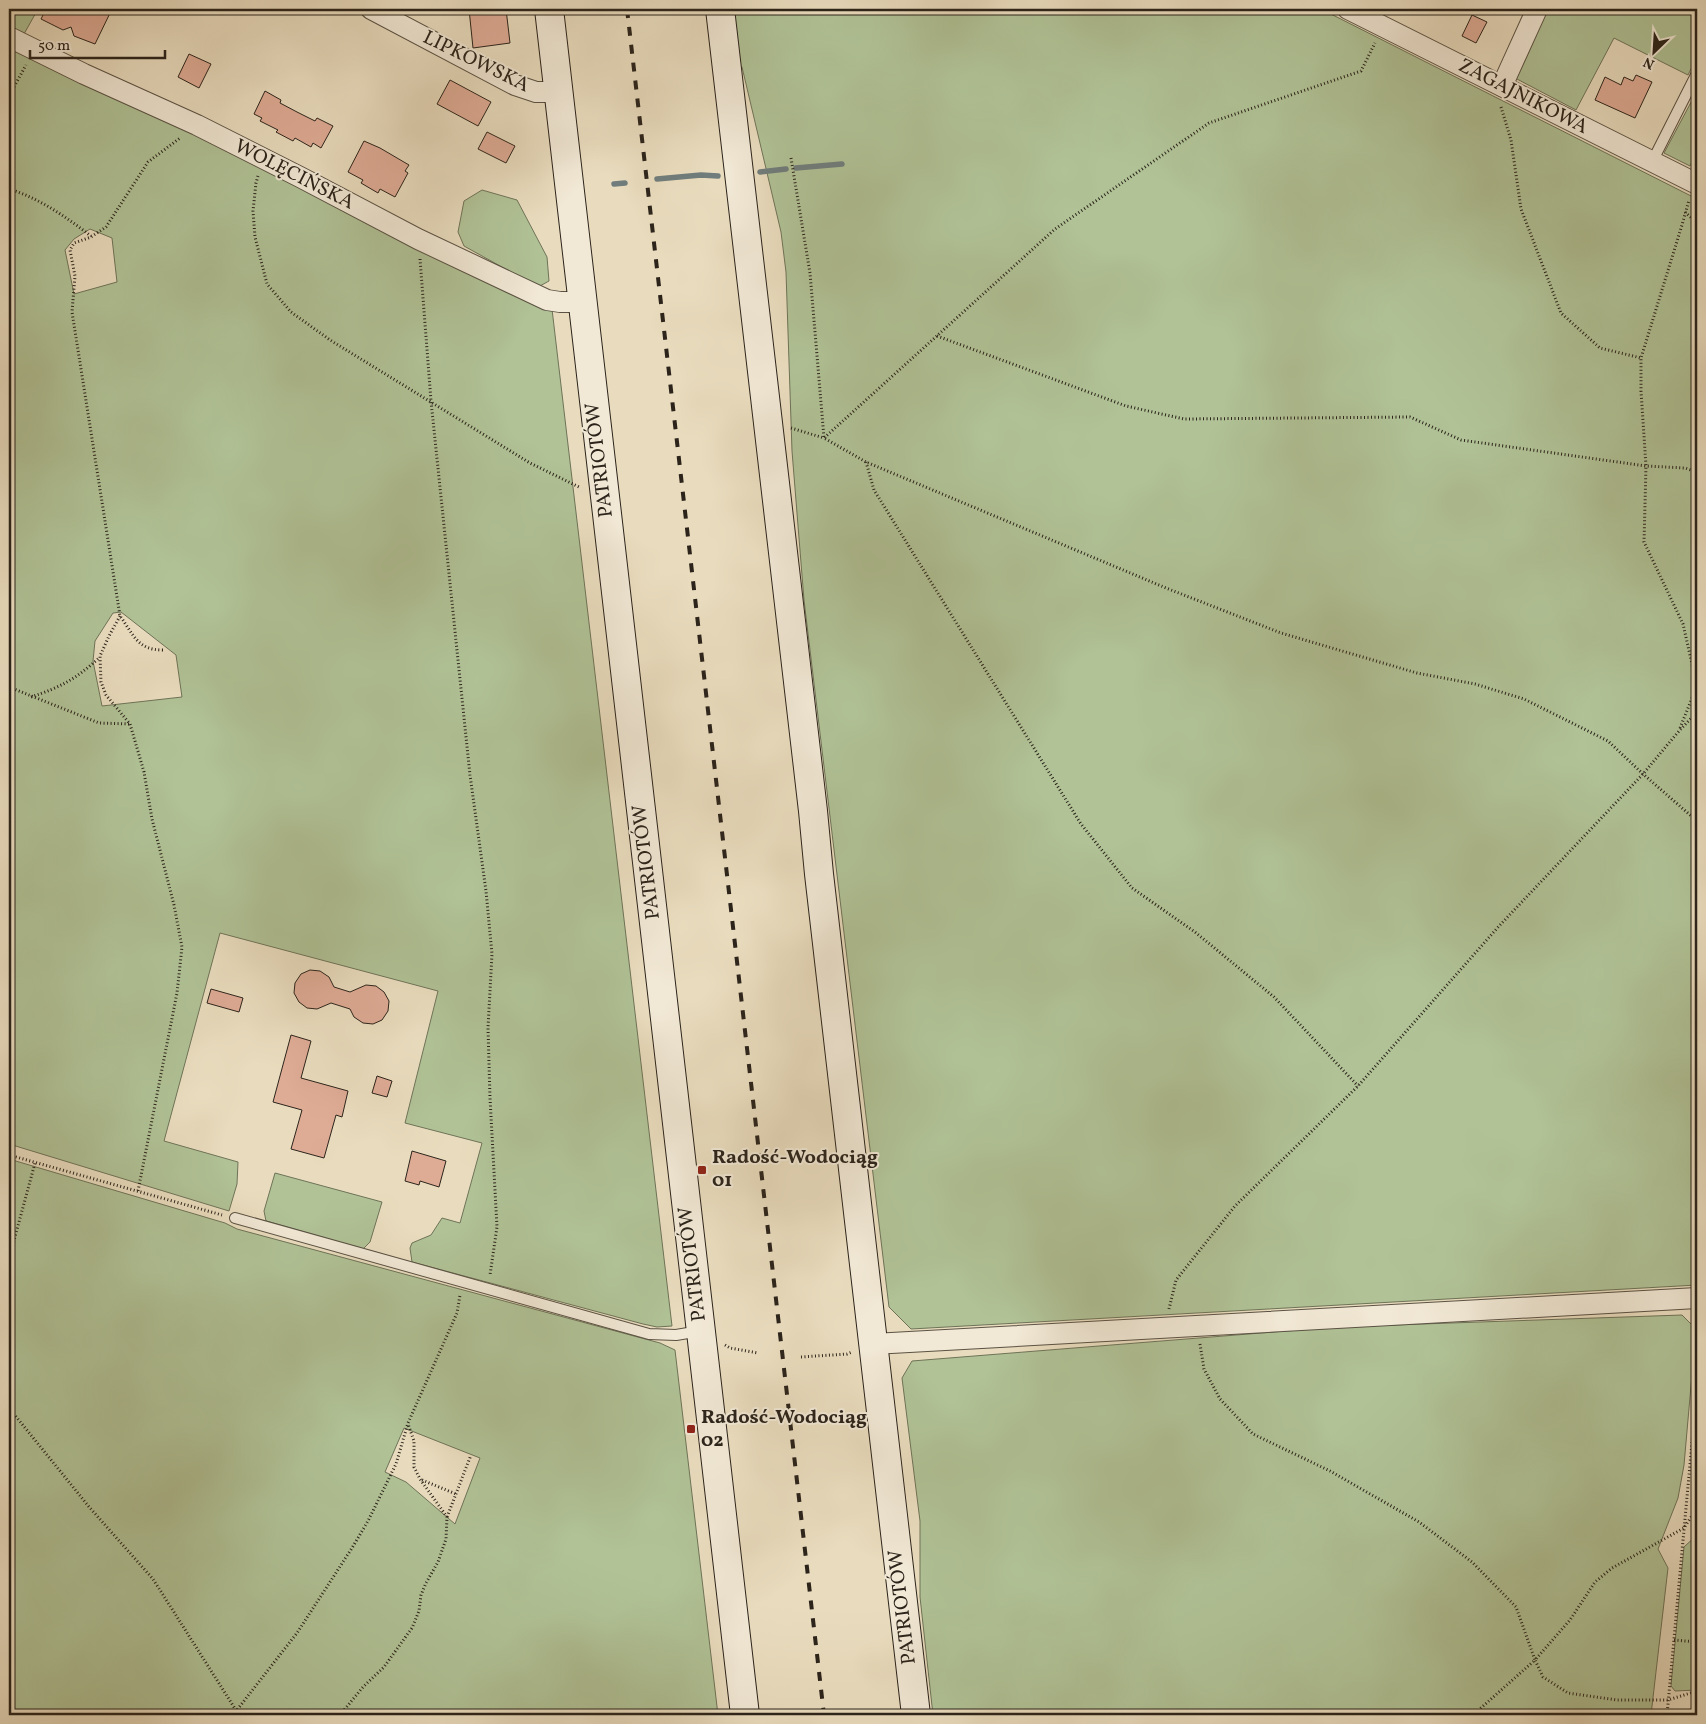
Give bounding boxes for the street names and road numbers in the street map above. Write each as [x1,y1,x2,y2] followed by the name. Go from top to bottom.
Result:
[418,24,534,100] street label: LIPKOWSKA
[1453,52,1593,142] street label: ZAGAJNIKOWA
[229,133,359,217] street label: WOLĘCIŃSKA
[579,401,621,519] street label: PATRIOTÓW
[626,803,668,921] street label: PATRIOTÓW
[672,1205,714,1323] street label: PATRIOTÓW
[882,1548,924,1666] street label: PATRIOTÓW

